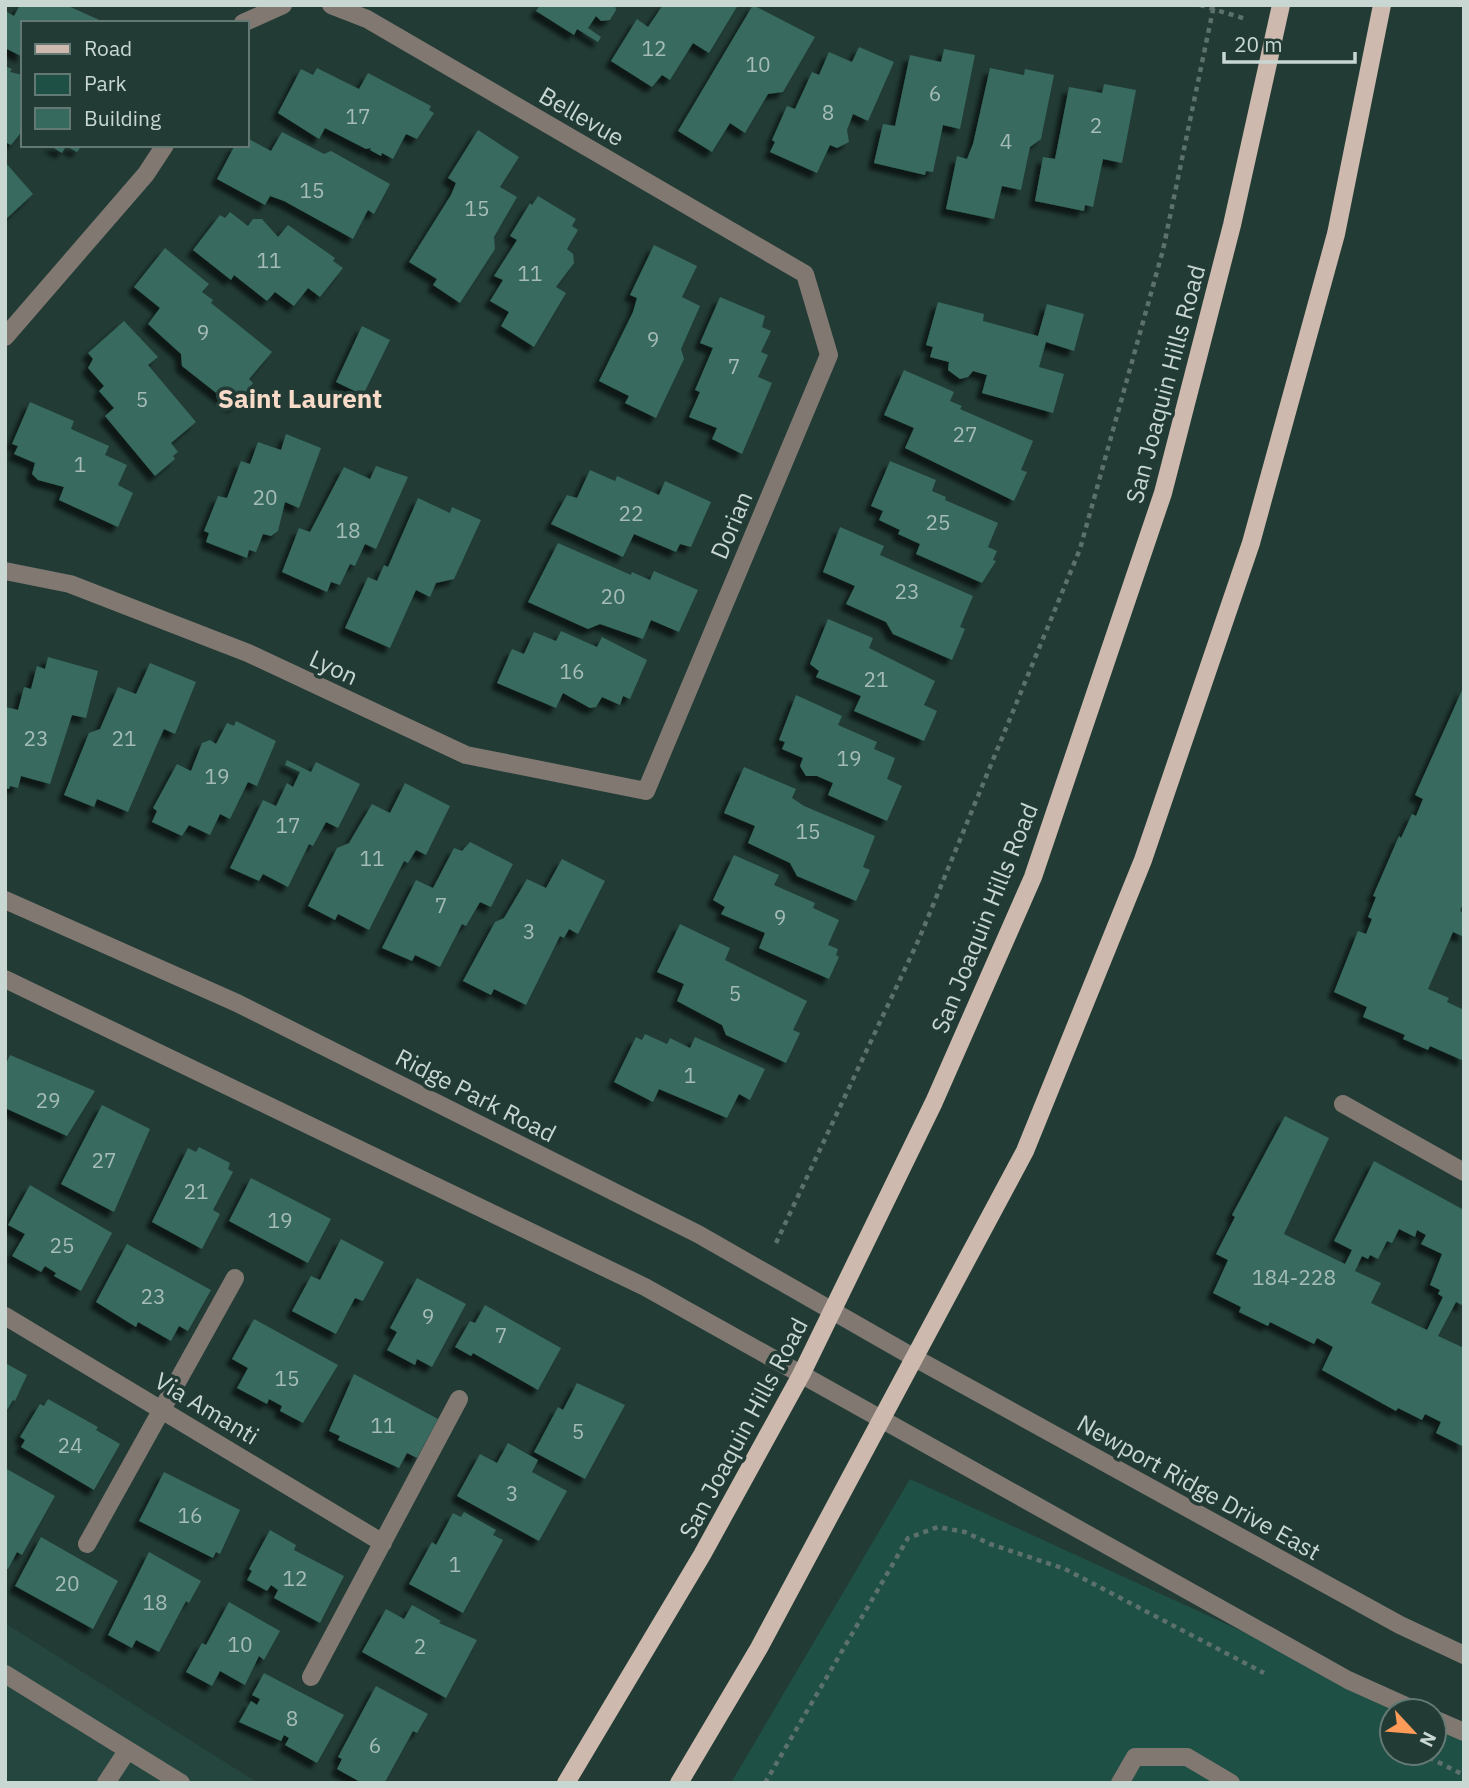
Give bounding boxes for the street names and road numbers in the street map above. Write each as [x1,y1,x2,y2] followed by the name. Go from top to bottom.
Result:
[534,79,630,153] street label: Bellevue
[1118,261,1212,507] street label: San Joaquin Hills Road
[702,486,760,564] street label: Dorian
[305,642,363,692] street label: Lyon
[923,798,1045,1038] street label: San Joaquin Hills Road
[390,1041,562,1149] street label: Ridge Park Road
[671,1312,815,1544] street label: San Joaquin Hills Road
[149,1364,265,1452] street label: Via Amanti
[1072,1407,1326,1567] street label: Newport Ridge Drive East

